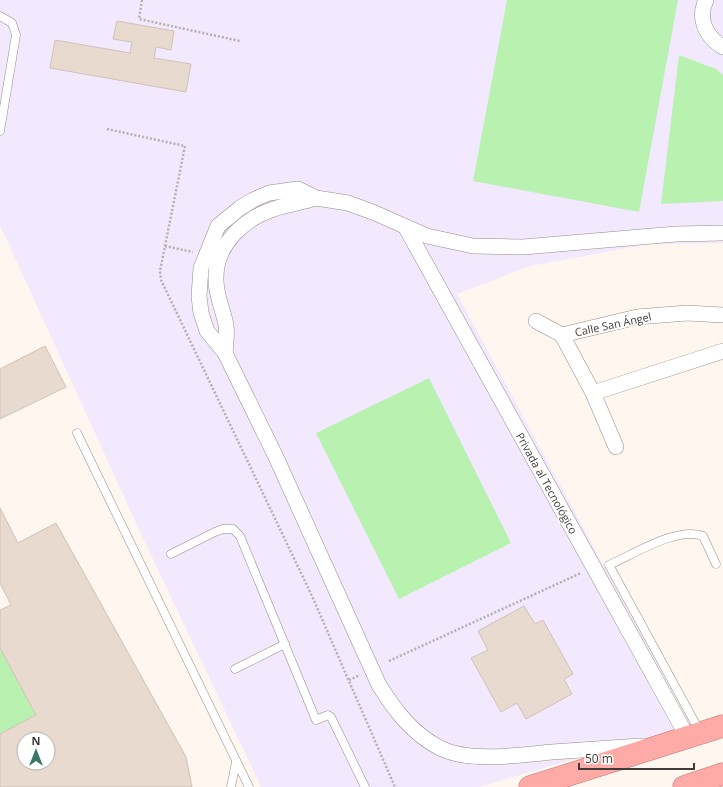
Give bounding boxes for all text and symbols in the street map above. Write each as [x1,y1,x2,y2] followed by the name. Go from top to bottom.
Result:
[573,309,653,339] street label: Calle San Ángel
[513,430,581,537] street label: Privada al Tecnológico
[16,731,56,771] north arrow
[32,733,40,748] text: N
[579,745,694,771] scale bar
[585,750,613,767] text: 50 m

